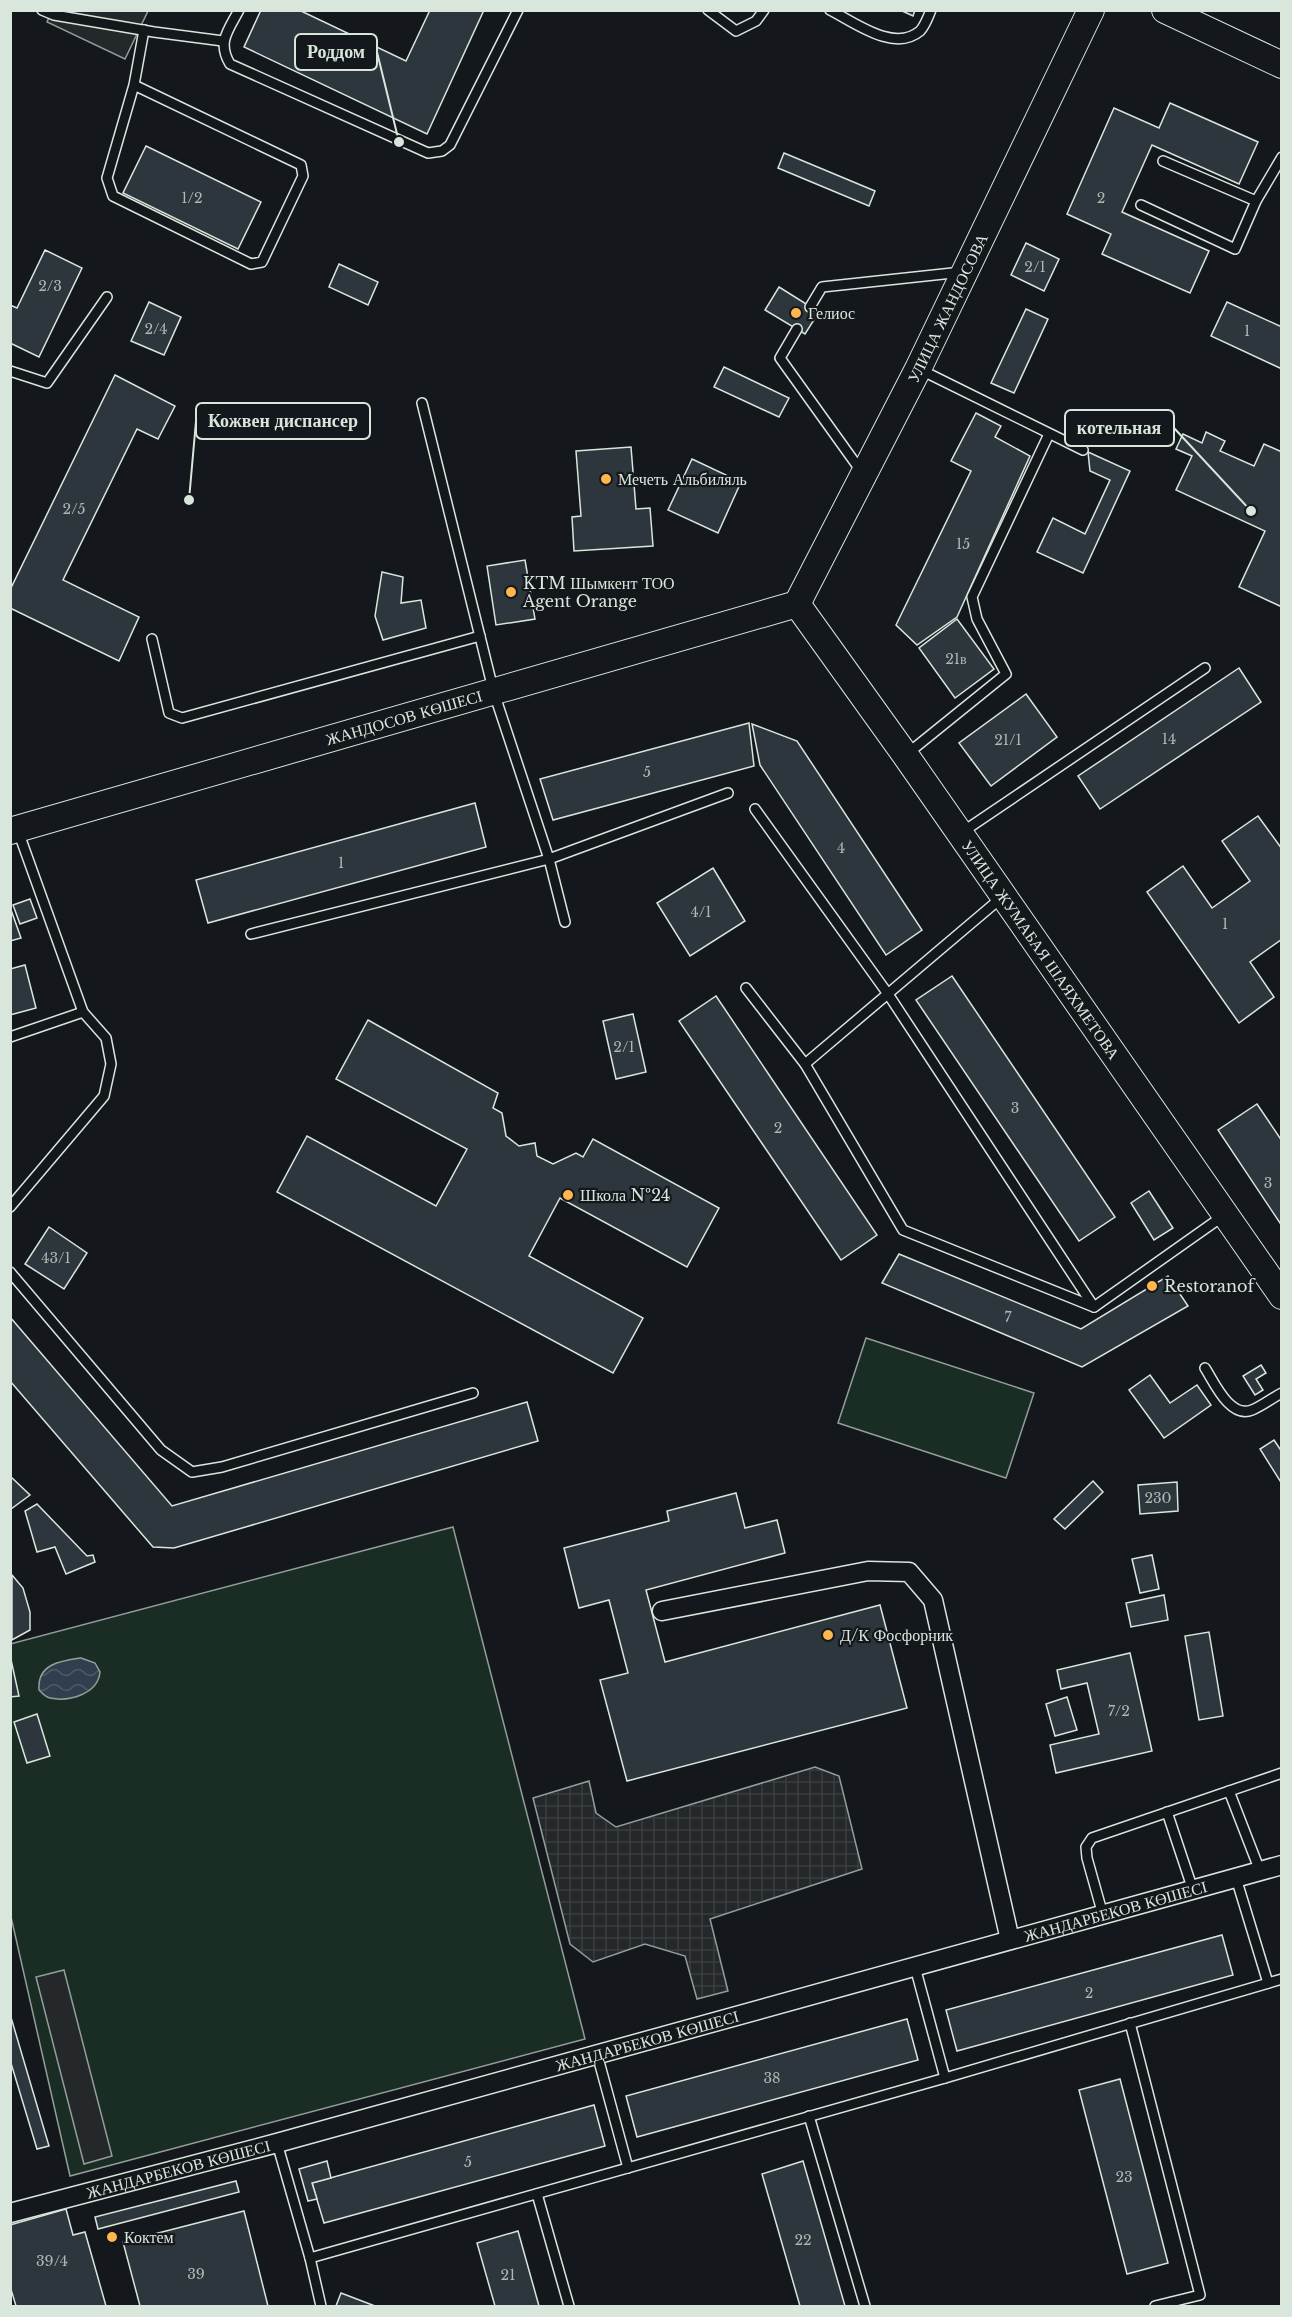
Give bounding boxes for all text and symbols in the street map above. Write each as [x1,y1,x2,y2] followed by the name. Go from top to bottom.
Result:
[295,34,377,70] callout: Роддом
[307,41,365,63] text: Роддом
[181,189,203,207] house number: 1/2
[1097,189,1105,207] house number: 2
[903,230,992,386] street label: УЛИЦА ЖАНДОСОВА
[1024,258,1046,276] house number: 2/1
[38,277,62,295] house number: 2/3
[808,303,855,323] place label: Гелиос
[789,306,803,320] marker: Гелиос
[145,320,167,338] house number: 2/4
[1244,322,1250,340] house number: 1
[196,403,370,439] callout: Кожвен диспансер
[208,410,358,432] text: Кожвен диспансер
[1065,410,1174,446] callout: котельная
[1077,417,1161,439] text: котельная
[618,469,747,489] place label: Мечеть Альбиляль
[599,472,613,486] marker: Мечеть Альбиляль
[63,500,85,518] house number: 2/5
[956,535,970,553] house number: 15
[522,573,675,611] place label: KTM Шымкент ТОО Agent Orange
[504,585,518,599] marker: KTM Шымкент ТОО Agent Orange
[945,650,967,668] house number: 21в
[323,685,484,749] street label: ЖАНДОСОВ КӨШЕСІ
[1162,730,1176,748] house number: 14
[994,731,1022,749] house number: 21/1
[643,763,651,781] house number: 5
[957,836,1124,1064] street label: УЛИЦА ЖУМАБАЯ ШАЯХМЕТОВА
[837,839,845,857] house number: 4
[338,854,344,872] house number: 1
[691,903,711,921] house number: 4/1
[1222,915,1228,933] house number: 1
[613,1038,635,1056] house number: 2/1
[1011,1099,1019,1117] house number: 3
[774,1119,782,1137] house number: 2
[1264,1174,1272,1192] house number: 3
[580,1185,670,1205] place label: Школа №24
[561,1188,575,1202] marker: Школа №24
[41,1249,71,1267] house number: 43/1
[1164,1276,1256,1296] place label: Restoranof
[1145,1279,1159,1293] marker: Restoranof
[1004,1308,1012,1326] house number: 7
[1144,1489,1172,1507] house number: 230
[840,1625,953,1645] place label: Д/К Фосфорник
[821,1628,835,1642] marker: Д/К Фосфорник
[1108,1702,1130,1720] house number: 7/2
[1022,1876,1209,1946] street label: ЖАНДАРБЕКОВ КӨШЕСІ
[1085,1984,1093,2002] house number: 2
[553,2006,741,2075] street label: ЖАНДАРБЕКОВ КӨШЕСІ
[763,2069,781,2087] house number: 38
[84,2135,272,2203] street label: ЖАНДАРБЕКОВ КӨШЕСІ
[464,2153,472,2171] house number: 5
[1115,2168,1133,2186] house number: 23
[124,2227,174,2247] place label: Коктем
[105,2230,119,2244] marker: Коктем
[794,2231,812,2249] house number: 22
[36,2252,68,2270] house number: 39/4
[187,2265,205,2283] house number: 39
[501,2266,515,2284] house number: 21

